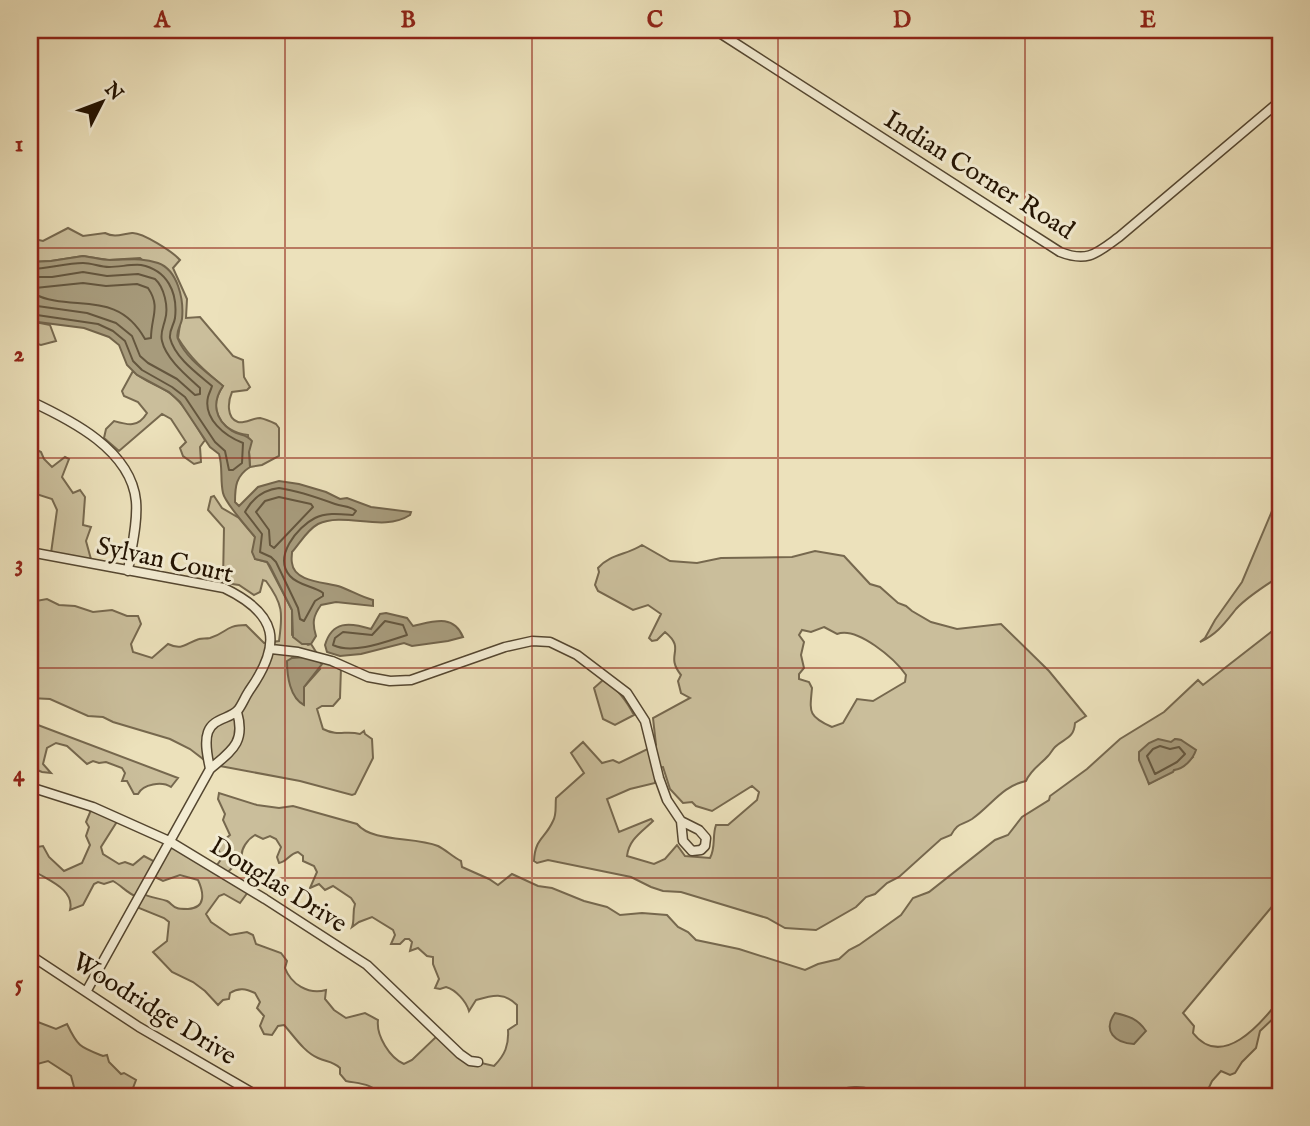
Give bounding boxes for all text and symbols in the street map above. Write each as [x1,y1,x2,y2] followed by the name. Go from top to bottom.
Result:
[153,6,171,35] text: A
[400,6,416,35] text: B
[647,6,664,35] text: C
[893,6,911,35] text: D
[1140,6,1156,35] text: E
[66,66,136,136] north arrow
[98,77,128,107] text: N
[878,103,1081,247] street label: Indian Corner Road
[15,130,23,159] text: 1
[14,340,25,369] text: 2
[93,530,236,591] street label: Sylvan Court
[15,550,23,579] text: 3
[13,760,25,789] text: 4
[203,830,353,941] street label: Douglas Drive
[66,946,243,1073] street label: Woodridge Drive
[15,970,24,999] text: 5

